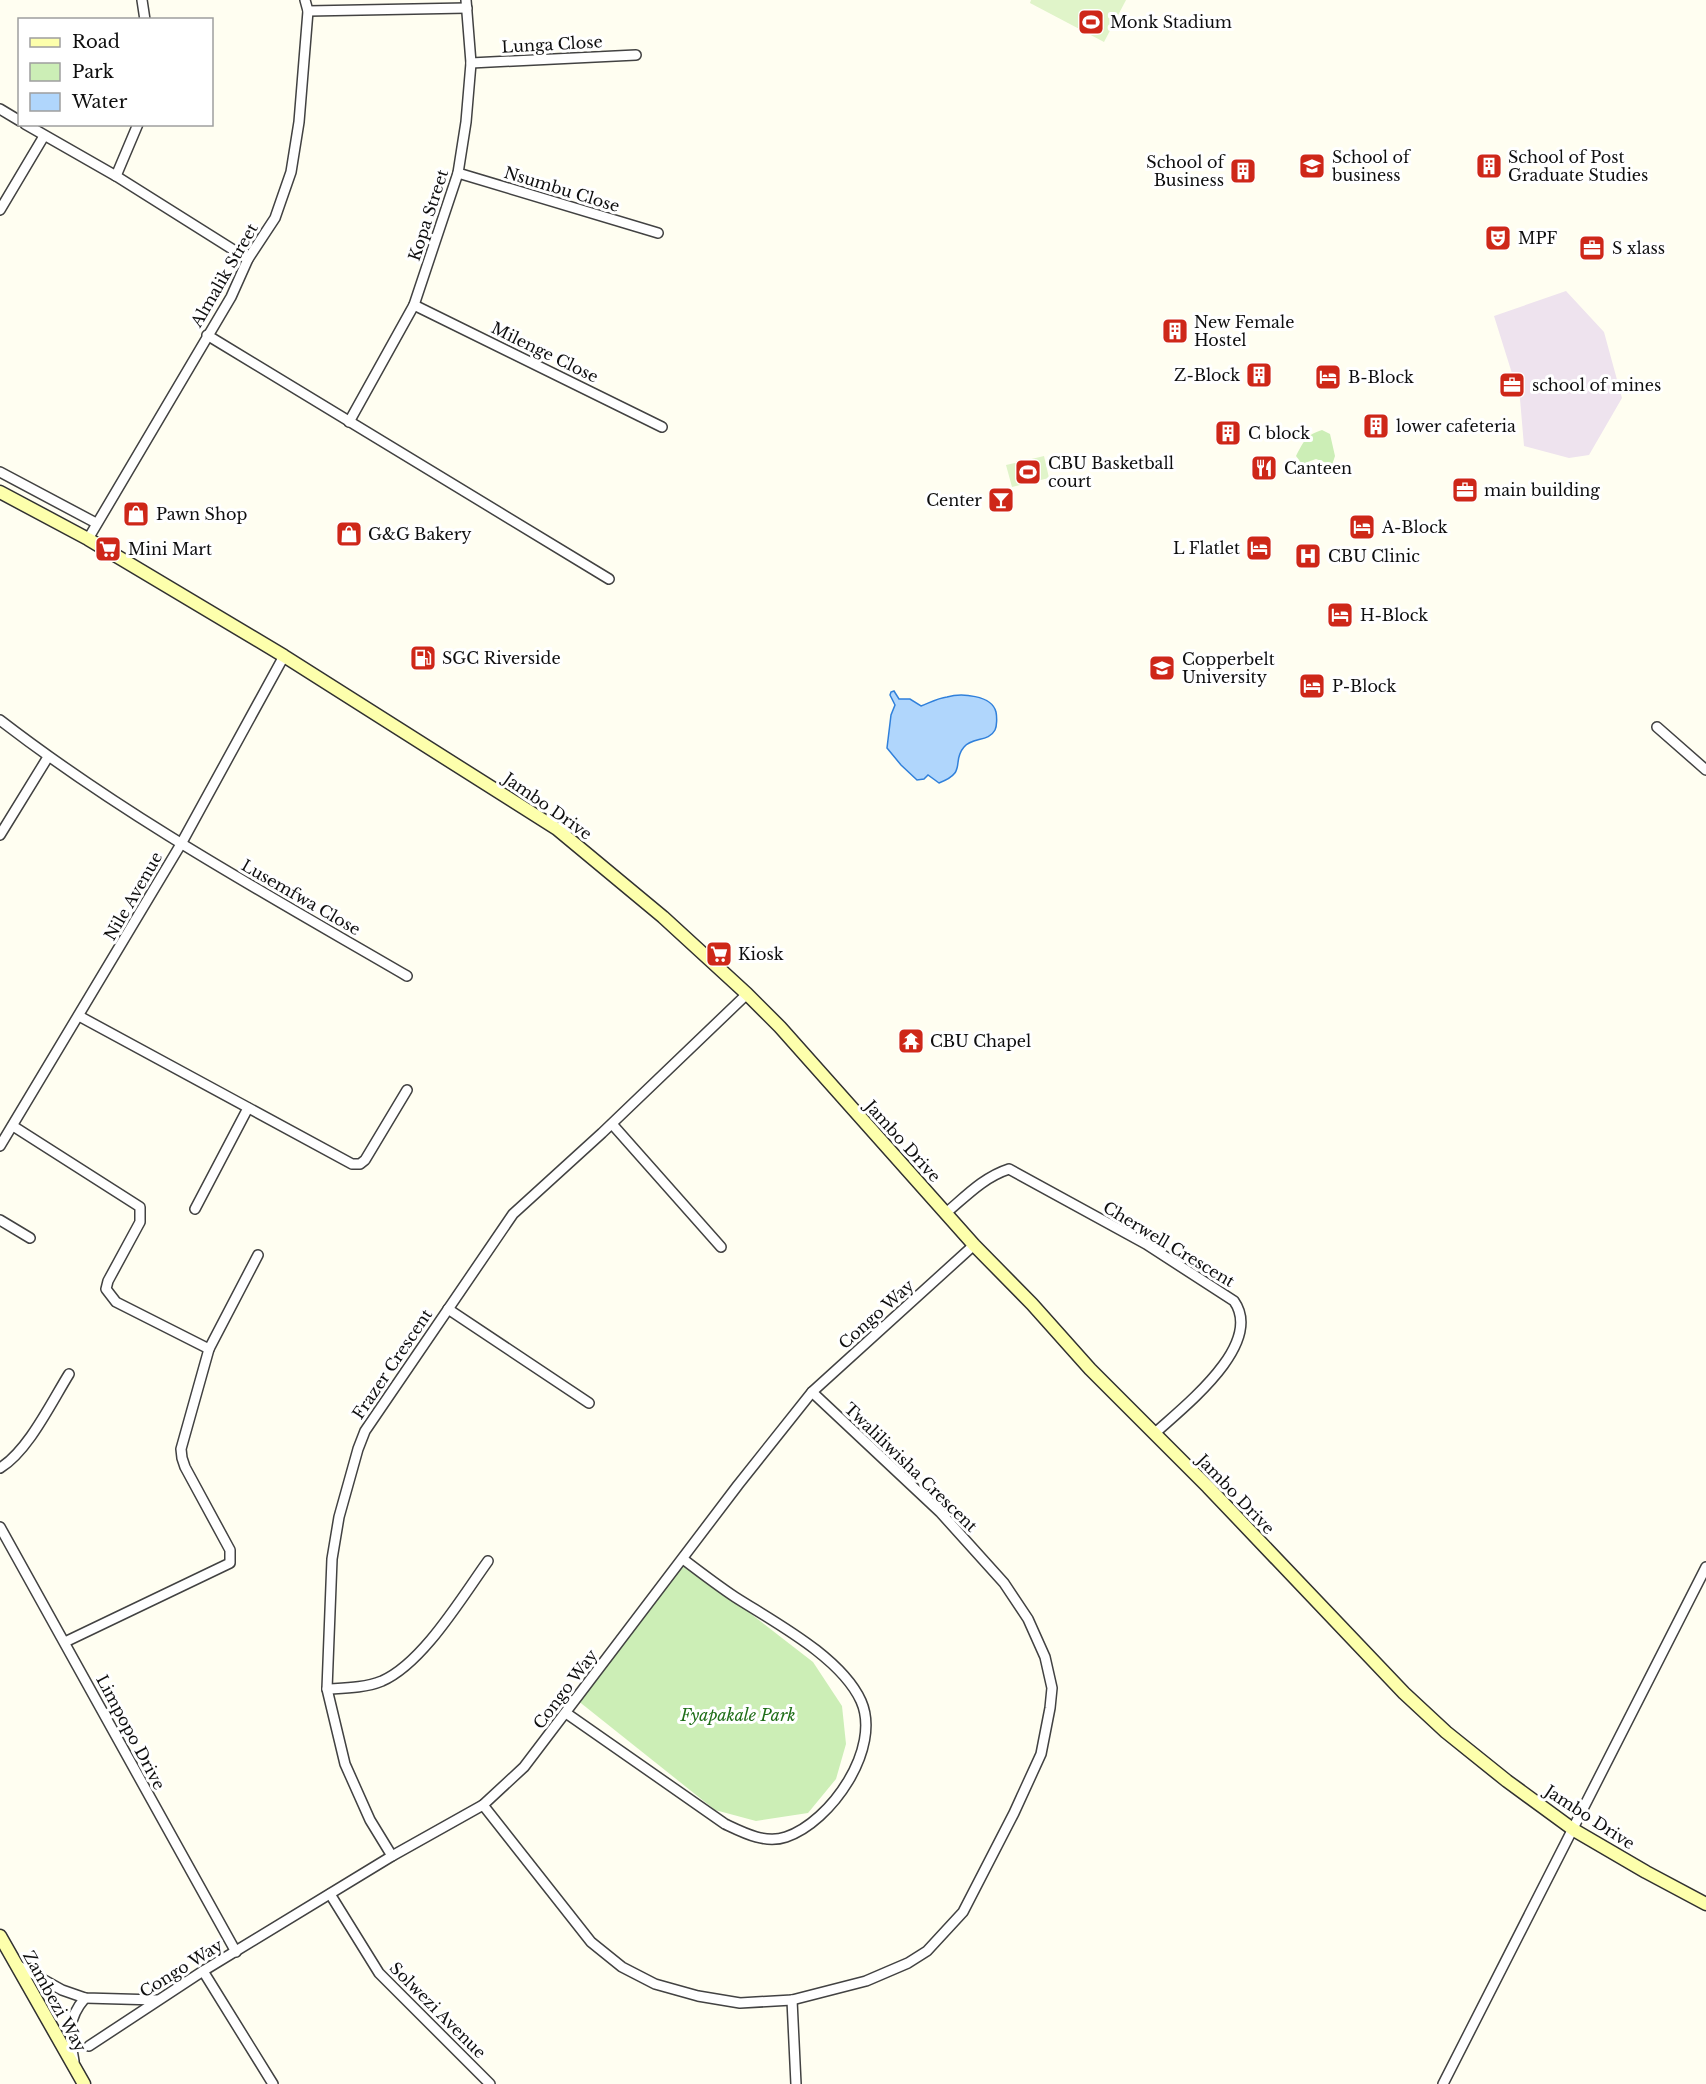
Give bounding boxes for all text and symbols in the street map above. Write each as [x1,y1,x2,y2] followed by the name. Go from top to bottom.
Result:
[1076,7,1106,37] sports icon: Monk Stadium
[1110,12,1232,32] place label: Monk Stadium
[18,18,213,126] legend
[72,31,120,53] text: Road
[501,31,603,57] street label: Lunga Close
[72,61,114,83] text: Park
[71,91,128,113] text: Water
[1331,147,1412,185] place label: School of business
[1508,147,1648,185] place label: School of Post Graduate Studies
[1297,151,1327,181] school or university icon: School of business
[1474,151,1504,181] building icon: School of Post Graduate Studies
[1146,152,1226,190] place label: School of Business
[1228,156,1258,186] building icon: School of Business
[502,162,622,216] street label: Nsumbu Close
[404,167,452,263] street label: Kopa Street
[186,220,262,331] street label: Almalik Street
[1483,223,1513,253] theatre icon: MPF
[1518,228,1557,248] place label: MPF
[1577,233,1607,263] office icon: S xlass
[1612,238,1665,258] place label: S xlass
[1194,312,1294,350] place label: New Female Hostel
[1160,316,1190,346] building icon: New Female Hostel
[488,317,602,387] street label: Milenge Close
[1244,360,1274,390] building icon: Z-Block
[1313,362,1343,392] hotel icon: B-Block
[1174,365,1240,385] place label: Z-Block
[1348,367,1414,387] place label: B-Block
[1497,370,1527,400] office icon: school of mines
[1532,375,1661,395] place label: school of mines
[1361,411,1391,441] building icon: lower cafeteria
[1396,416,1516,436] place label: lower cafeteria
[1213,418,1243,448] building icon: C block
[1248,423,1310,443] place label: C block
[1048,453,1174,491] place label: CBU Basketball court
[1249,453,1279,483] restaurant icon: Canteen
[1013,457,1043,487] sports icon: CBU Basketball court
[1284,458,1352,478] place label: Canteen
[1450,475,1480,505] office icon: main building
[1484,480,1600,500] place label: main building
[986,485,1016,515] bar icon: Center
[926,490,982,510] place label: Center
[121,499,151,529] shop icon: Pawn Shop
[156,504,247,524] place label: Pawn Shop
[1347,512,1377,542] hotel icon: A-Block
[1381,517,1448,537] place label: A-Block
[334,519,364,549] shop icon: G&G Bakery
[368,524,472,544] place label: G&G Bakery
[1244,533,1274,563] hotel icon: L Flatlet
[93,534,123,564] supermarket icon: Mini Mart
[1173,538,1240,558] place label: L Flatlet
[128,539,212,559] place label: Mini Mart
[1293,541,1323,571] hospital icon: CBU Clinic
[1328,546,1420,566] place label: CBU Clinic
[1325,600,1355,630] hotel icon: H-Block
[1360,605,1428,625] place label: H-Block
[408,643,438,673] fuel station icon: SGC Riverside
[442,648,561,668] place label: SGC Riverside
[1182,649,1275,687] place label: Copperbelt University
[1147,653,1177,683] school or university icon: Copperbelt University
[1297,671,1327,701] hotel icon: P-Block
[1332,676,1396,696] place label: P-Block
[498,767,596,844] street label: Jambo Drive
[100,848,166,944] street label: Nile Avenue
[238,855,364,939] street label: Lusemfwa Close
[704,939,734,969] supermarket icon: Kiosk
[738,944,784,964] place label: Kiosk
[896,1026,926,1056] temple icon: CBU Chapel
[930,1031,1031,1051] place label: CBU Chapel
[860,1095,945,1186] street label: Jambo Drive
[1100,1197,1238,1291] street label: Cherwell Crescent
[834,1274,918,1353] street label: Congo Way
[348,1305,436,1423] street label: Frazer Crescent
[840,1398,982,1536] street label: Twaliliwisha Crescent
[1192,1449,1279,1538] street label: Jambo Drive
[529,1645,602,1733] street label: Congo Way
[92,1671,170,1793] street label: Limpopo Drive
[680,1705,795,1725] park label: Fyapakale Park
[1540,1779,1639,1853] street label: Jambo Drive
[136,1934,227,2001] street label: Congo Way
[19,1947,91,2056] street label: Zambezi Way
[386,1958,490,2062] street label: Solwezi Avenue

